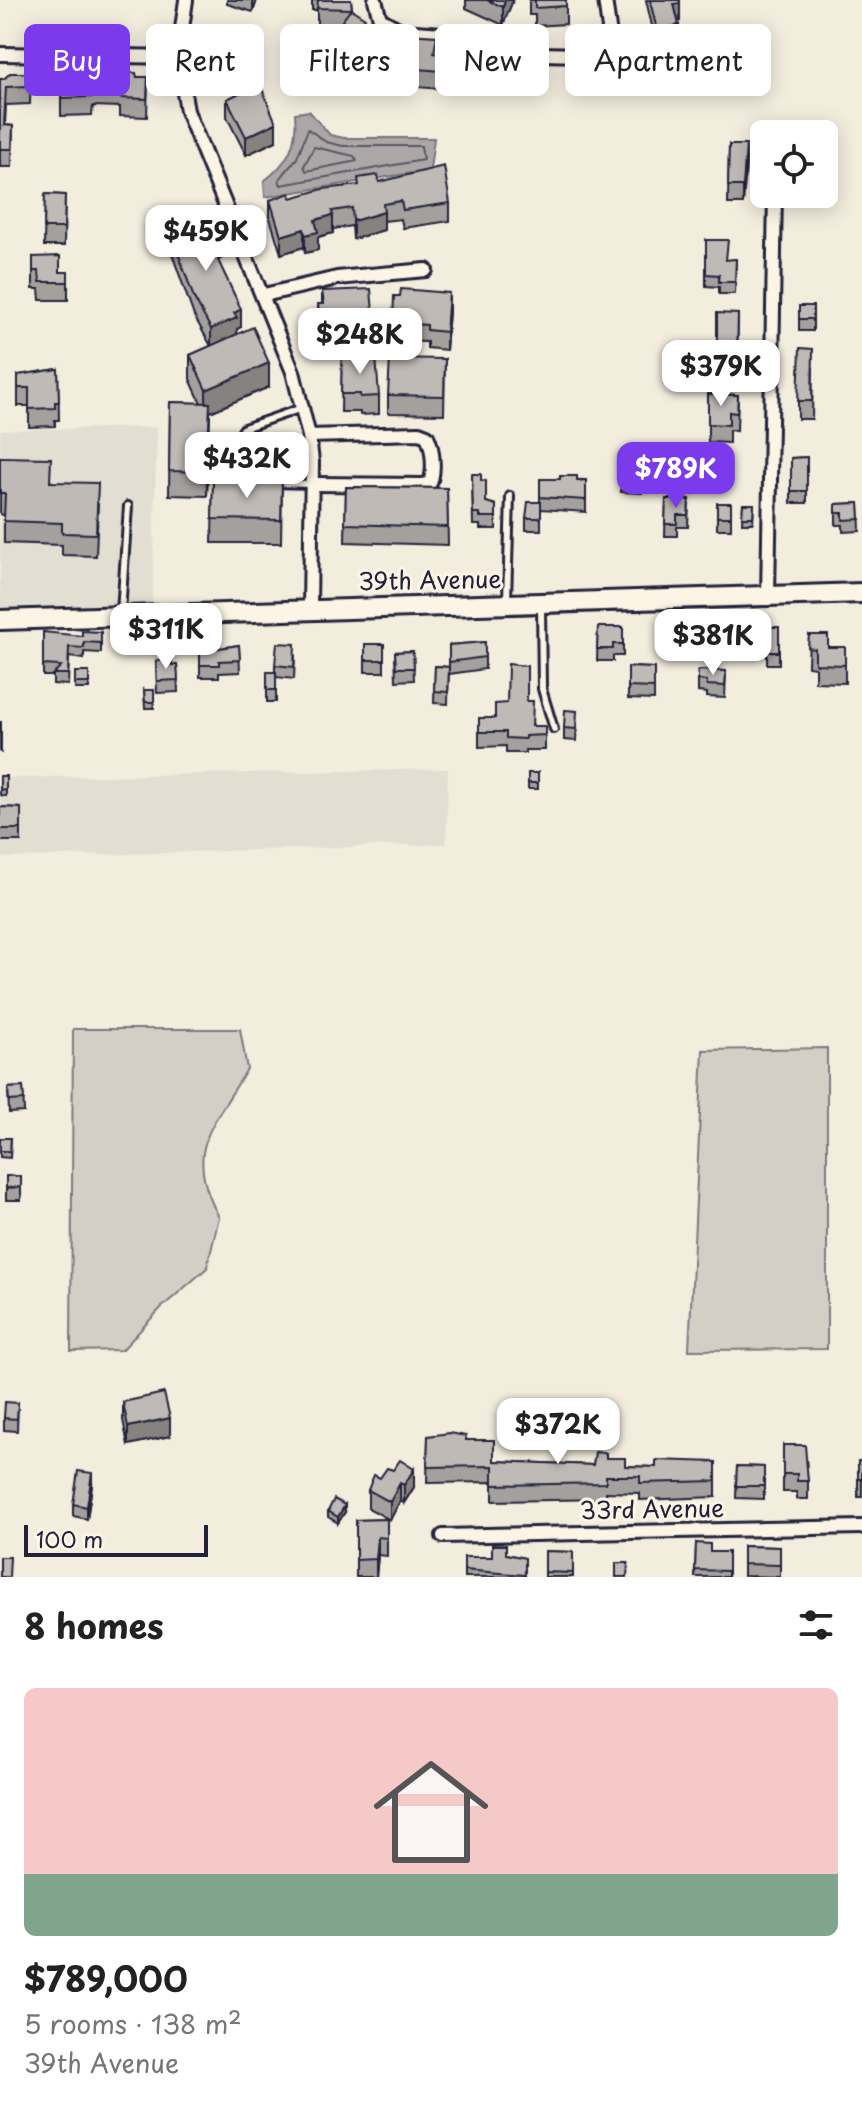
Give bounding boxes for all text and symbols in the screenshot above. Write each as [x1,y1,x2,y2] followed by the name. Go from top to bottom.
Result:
[24,24,130,96] chip: Buy
[146,24,264,96] chip: Rent
[280,24,419,96] chip: Filters
[435,24,549,96] chip: New
[565,24,771,96] chip: Apartment
[750,120,838,208] map controls
[750,120,838,208] button: locate
[150,205,262,273] pin: $459K
[163,211,249,250] text: $459K
[304,308,416,376] pin: $248K
[316,314,404,353] text: $248K
[665,340,777,408] pin: $379K
[680,346,762,385] text: $379K
[191,432,303,500] pin: $432K
[203,438,291,477] text: $432K
[620,442,732,510] pin: $789K
[635,448,717,487] text: $789K
[358,560,502,598] street label: 39th Avenue
[110,603,222,671] pin: $311K
[128,609,204,648] text: $311K
[657,609,769,677] pin: $381K
[672,615,754,654] text: $381K
[502,1398,614,1466] pin: $372K
[515,1404,601,1443] text: $372K
[579,1489,725,1527] street label: 33rd Avenue
[24,1521,208,1557] scale bar
[36,1522,103,1555] text: 100 m
[24,1599,164,1651] text: 8 homes
[794,1603,838,1647] icon: filters
[359,1740,503,1884] icon: home
[24,1952,188,2004] text: $789,000
[24,2004,242,2043] text: 5 rooms · 138 m²
[24,2043,179,2082] text: 39th Avenue

